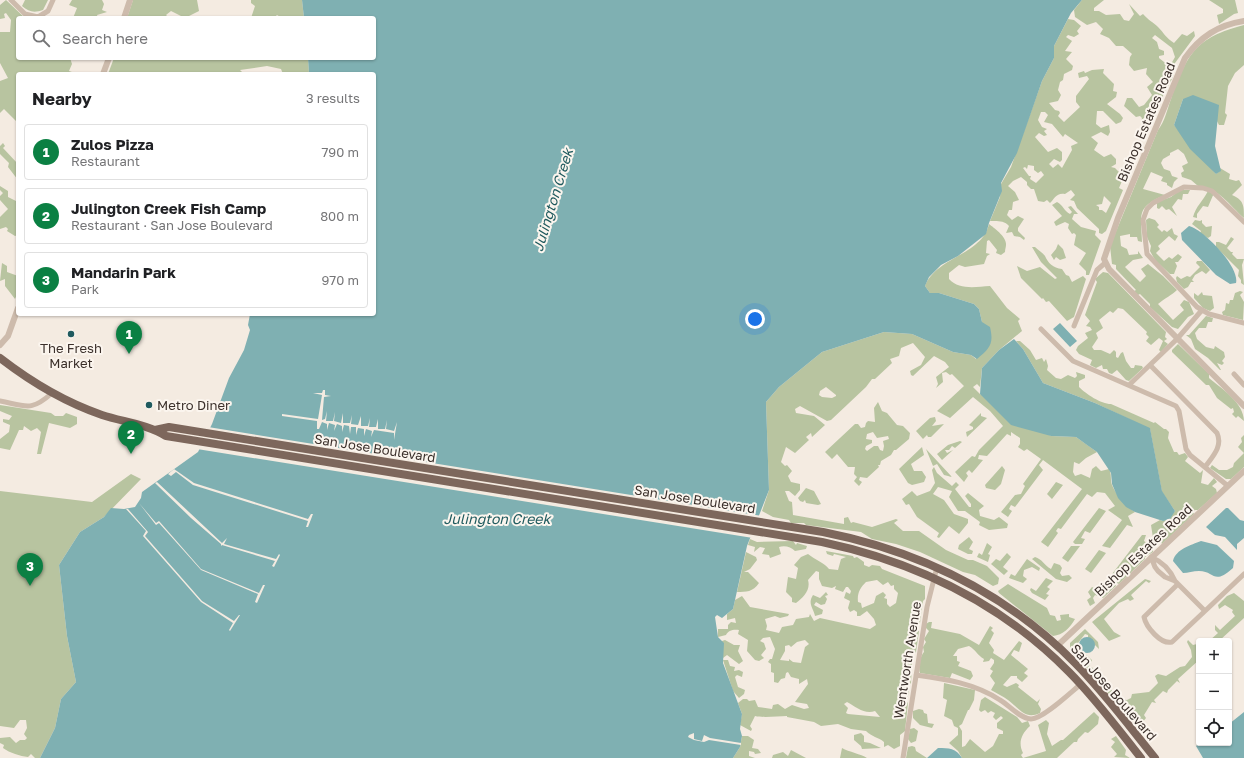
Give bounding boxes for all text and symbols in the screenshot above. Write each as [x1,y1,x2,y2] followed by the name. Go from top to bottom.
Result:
[16,16,376,60] search box
[30,27,52,49] icon: search
[62,29,148,47] text: Search here
[1114,60,1178,184] street label: Bishop Estates Road
[32,88,92,109] text: Nearby
[306,90,360,106] text: 3 results
[71,135,154,153] text: Zulos Pizza
[43,144,49,160] text: 1
[321,144,359,160] text: 790 m
[529,144,577,253] water label: Julington Creek
[71,153,140,169] text: Restaurant
[71,199,266,217] text: Julington Creek Fish Camp
[42,208,50,224] text: 2
[320,208,359,224] text: 800 m
[71,217,273,233] text: Restaurant · San Jose Boulevard
[71,263,176,281] text: Mandarin Park
[42,272,50,288] text: 3
[321,272,359,288] text: 970 m
[71,281,99,297] text: Park
[745,309,765,329] your location
[116,321,142,354] pin: 1
[66,329,76,339] marker: The Fresh Market
[40,340,102,371] place label: The Fresh Market
[157,397,230,413] place label: Metro Diner
[144,400,154,410] marker: Metro Diner
[118,421,144,454] pin: 2
[313,431,437,465] street label: San Jose Boulevard
[633,482,757,516] street label: San Jose Boulevard
[1091,500,1195,600] street label: Bishop Estates Road
[444,510,552,527] water label: Julington Creek
[17,553,43,586] pin: 3
[890,600,924,720] street label: Wentworth Avenue
[1196,638,1232,746] map controls
[1196,638,1232,674] button: +
[1068,641,1160,743] street label: San Jose Boulevard
[1196,674,1232,710] button: −
[1196,710,1232,746] button: locate

